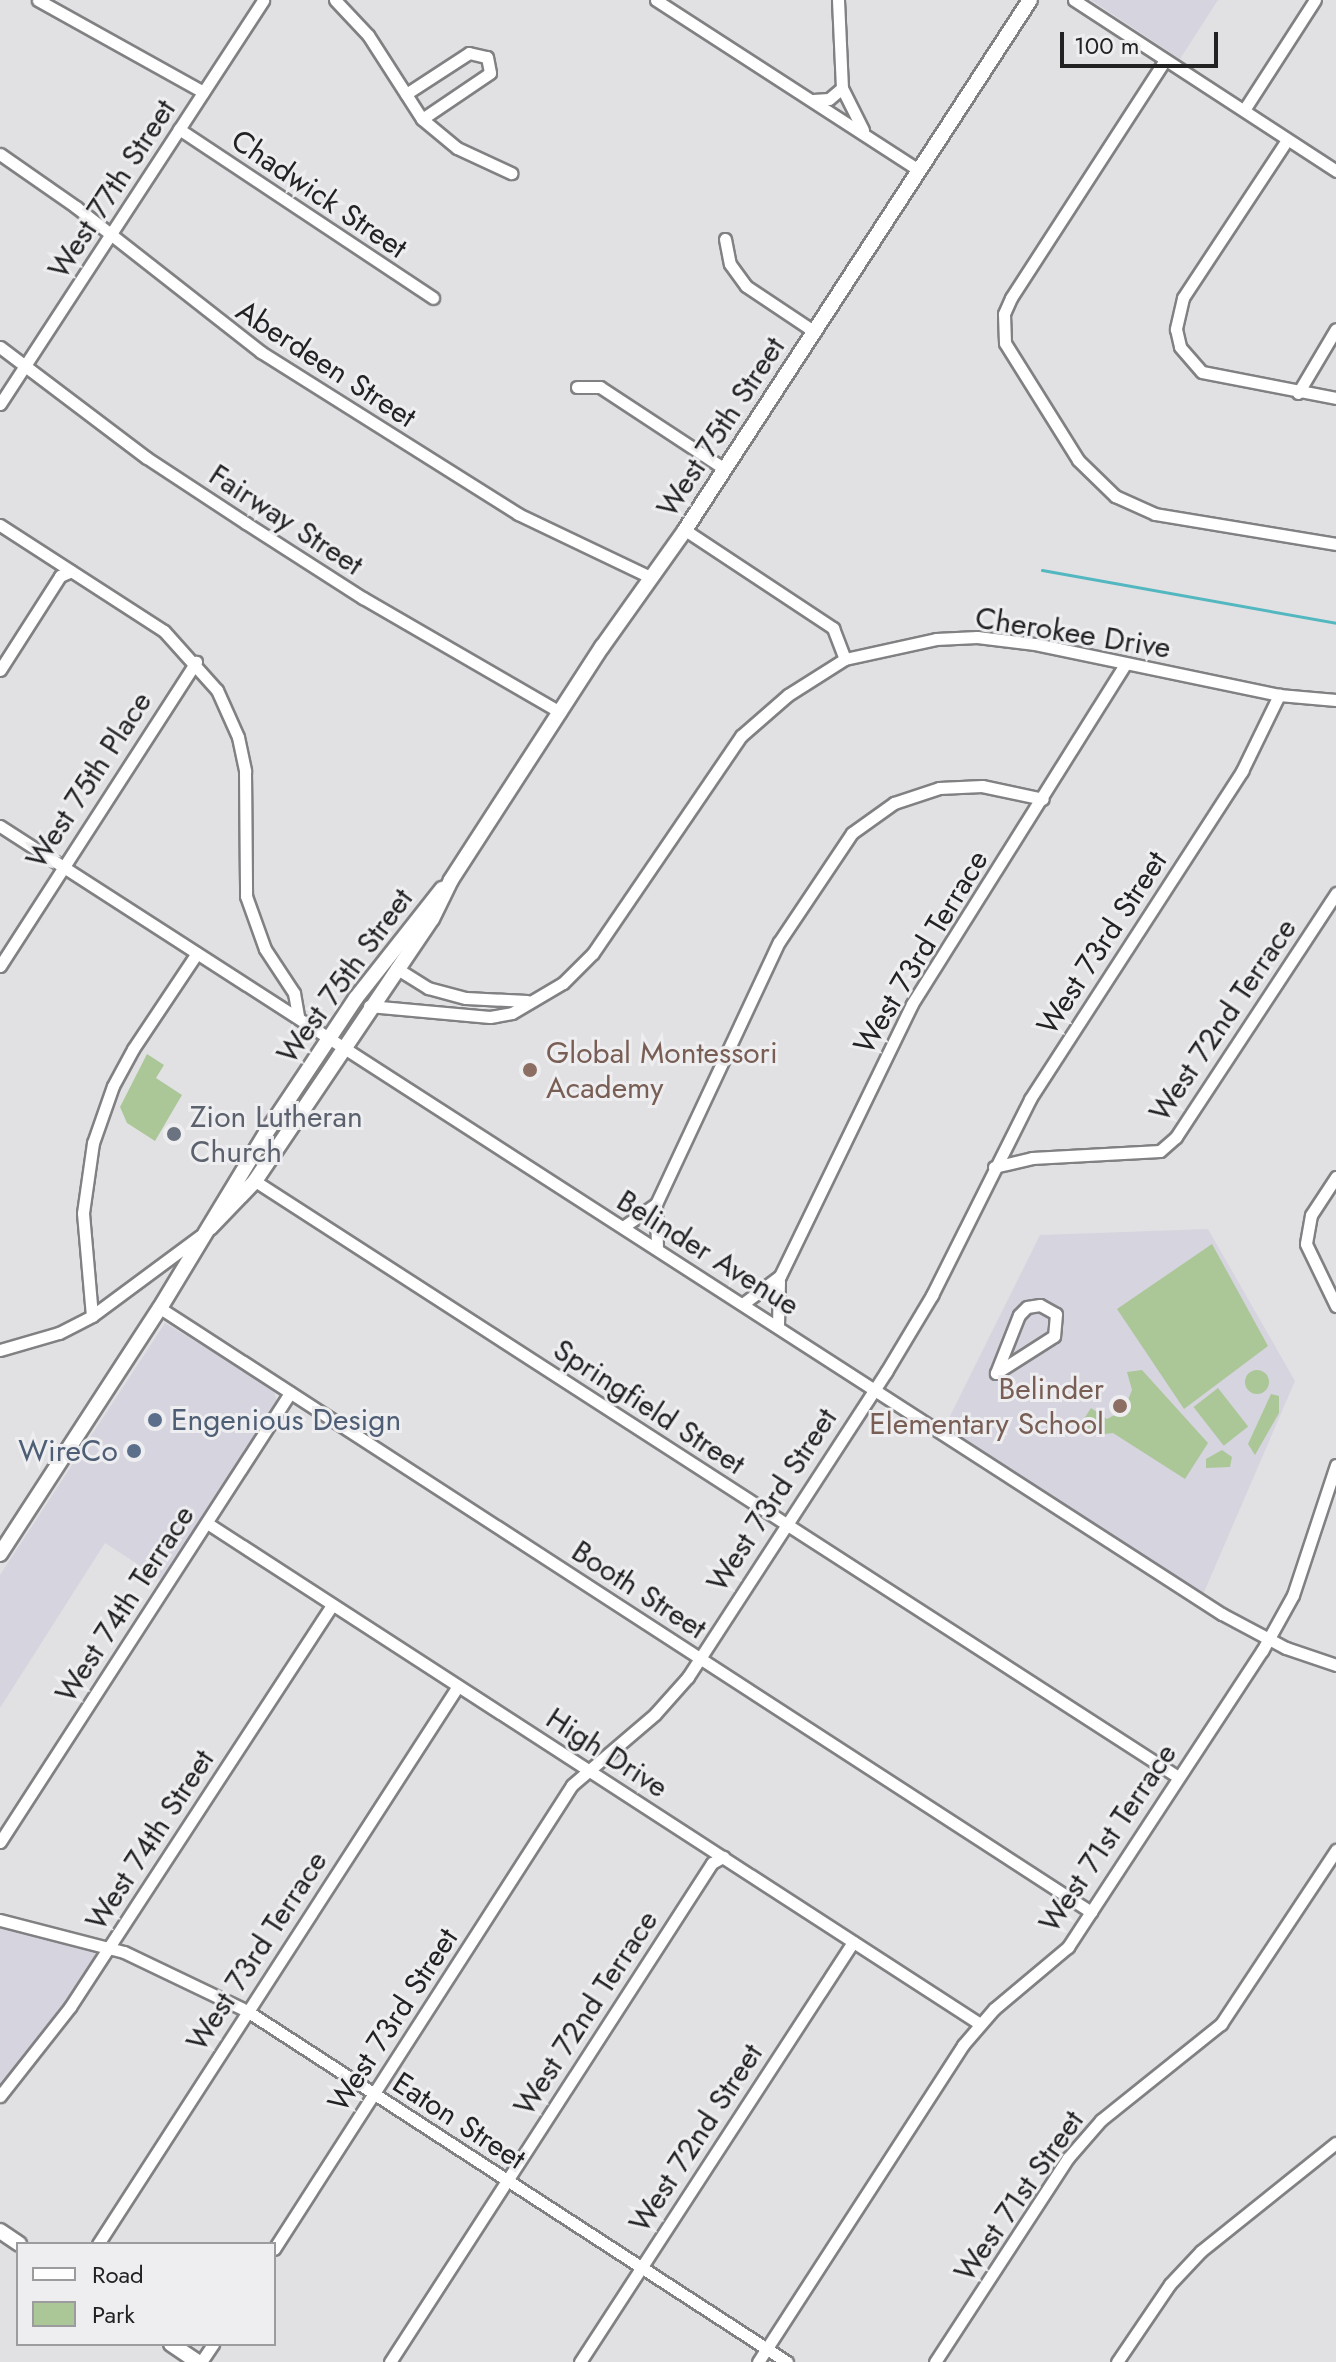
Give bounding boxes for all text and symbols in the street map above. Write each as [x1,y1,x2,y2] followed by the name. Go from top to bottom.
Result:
[1064,16,1222,66] scale bar
[1074,28,1140,63] text: 100 m
[41,93,183,285] street label: West 77th Street
[224,122,414,266] street label: Chadwick Street
[229,293,423,435] street label: Aberdeen Street
[649,330,793,524] street label: West 75th Street
[202,457,370,583] street label: Fairway Street
[973,600,1173,666] street label: Cherokee Drive
[19,685,159,875] street label: West 75th Place
[846,844,996,1060] street label: West 73rd Terrace
[1029,845,1175,1041] street label: West 73rd Street
[270,882,420,1070] street label: West 75th Street
[1142,912,1304,1128] street label: West 72nd Terrace
[546,1035,778,1106] place label: Global Montessori Academy
[521,1061,539,1079] marker: Global Montessori Academy
[190,1099,363,1170] place label: Zion Lutheran Church
[165,1125,183,1143] marker: Zion Lutheran Church
[610,1183,806,1323] street label: Belinder Avenue
[547,1332,751,1482] street label: Springfield Street
[869,1371,1104,1442] place label: Belinder Elementary School
[1111,1397,1129,1415] marker: Belinder Elementary School
[171,1402,401,1438] place label: Engenious Design
[699,1402,845,1598] street label: West 73rd Street
[146,1411,164,1429] marker: Engenious Design
[18,1433,118,1469] place label: WireCo
[125,1442,143,1460] marker: WireCo
[48,1499,202,1709] street label: West 74th Terrace
[565,1533,713,1647] street label: Booth Street
[539,1700,675,1806] street label: High Drive
[1032,1737,1184,1939] street label: West 71st Terrace
[78,1743,222,1937] street label: West 74th Street
[179,1844,335,2058] street label: West 73rd Terrace
[506,1904,666,2122] street label: West 72nd Terrace
[320,1922,466,2118] street label: West 73rd Street
[622,2037,770,2239] street label: West 72nd Street
[386,2065,532,2177] street label: Eaton Street
[947,2104,1091,2288] street label: West 71st Street
[16,2242,276,2346] legend
[92,2257,144,2292] text: Road
[92,2297,135,2332] text: Park

